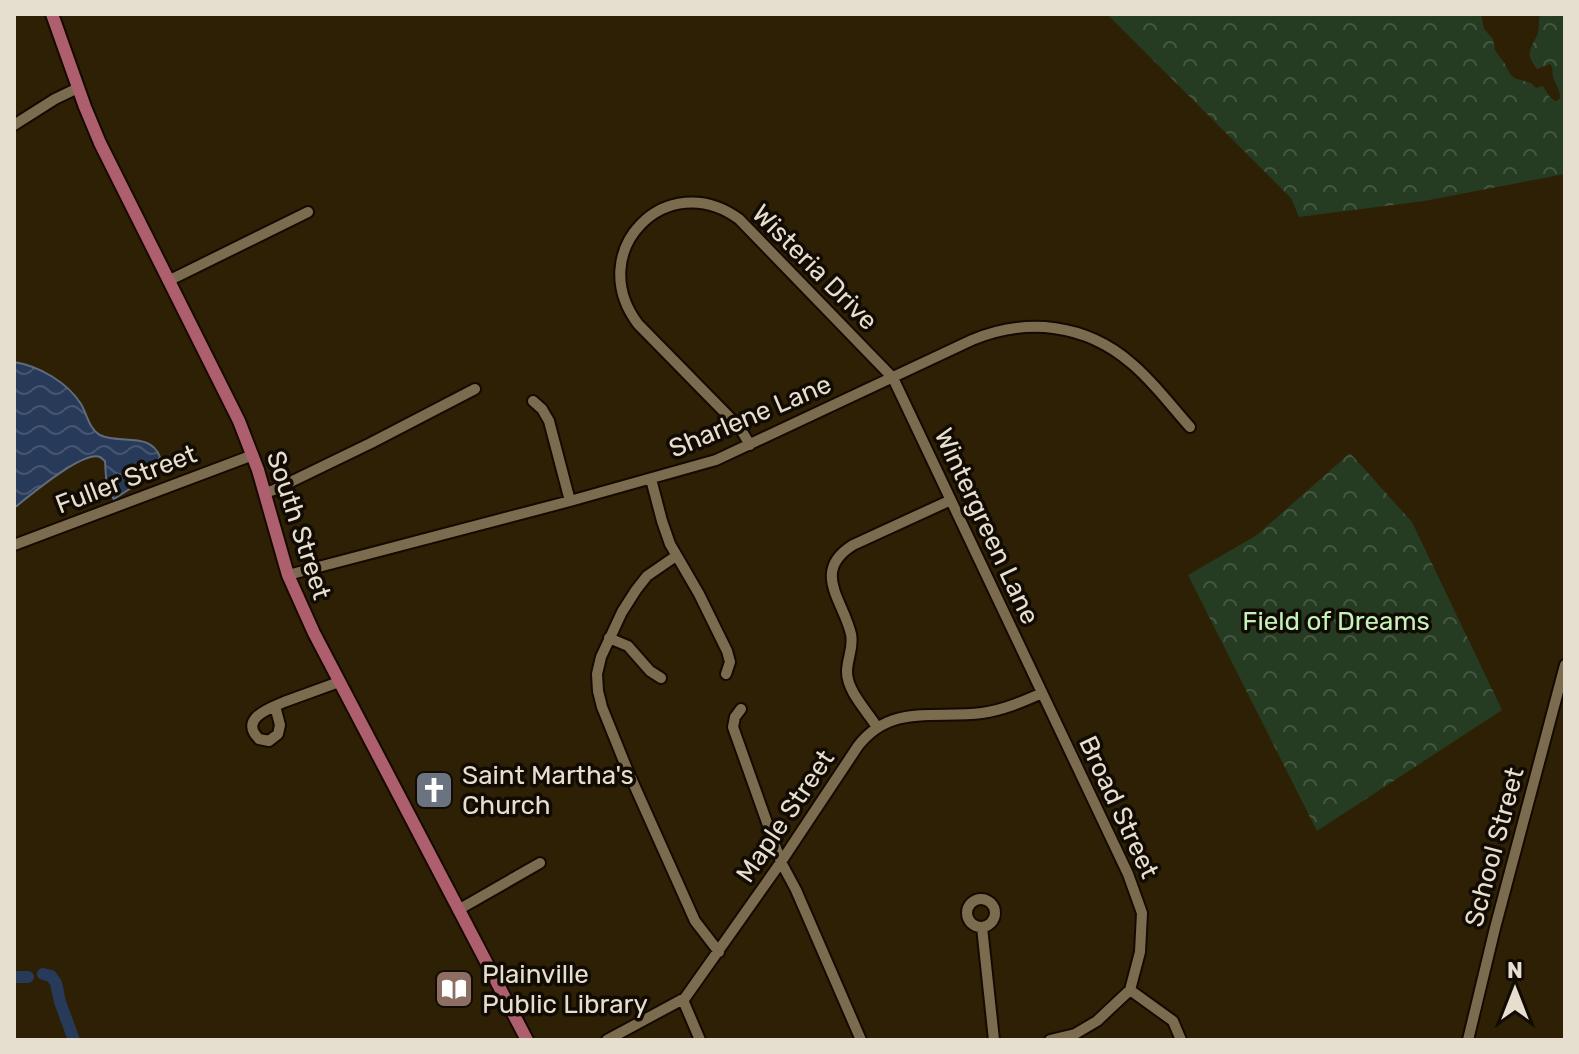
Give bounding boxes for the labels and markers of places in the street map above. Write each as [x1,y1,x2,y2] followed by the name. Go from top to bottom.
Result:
[462,760,634,821] place label: Saint Martha's Church
[413,769,455,811] church icon: Saint Martha's Church
[482,959,648,1020] place label: Plainville Public Library
[433,968,475,1010] library icon: Plainville Public Library

